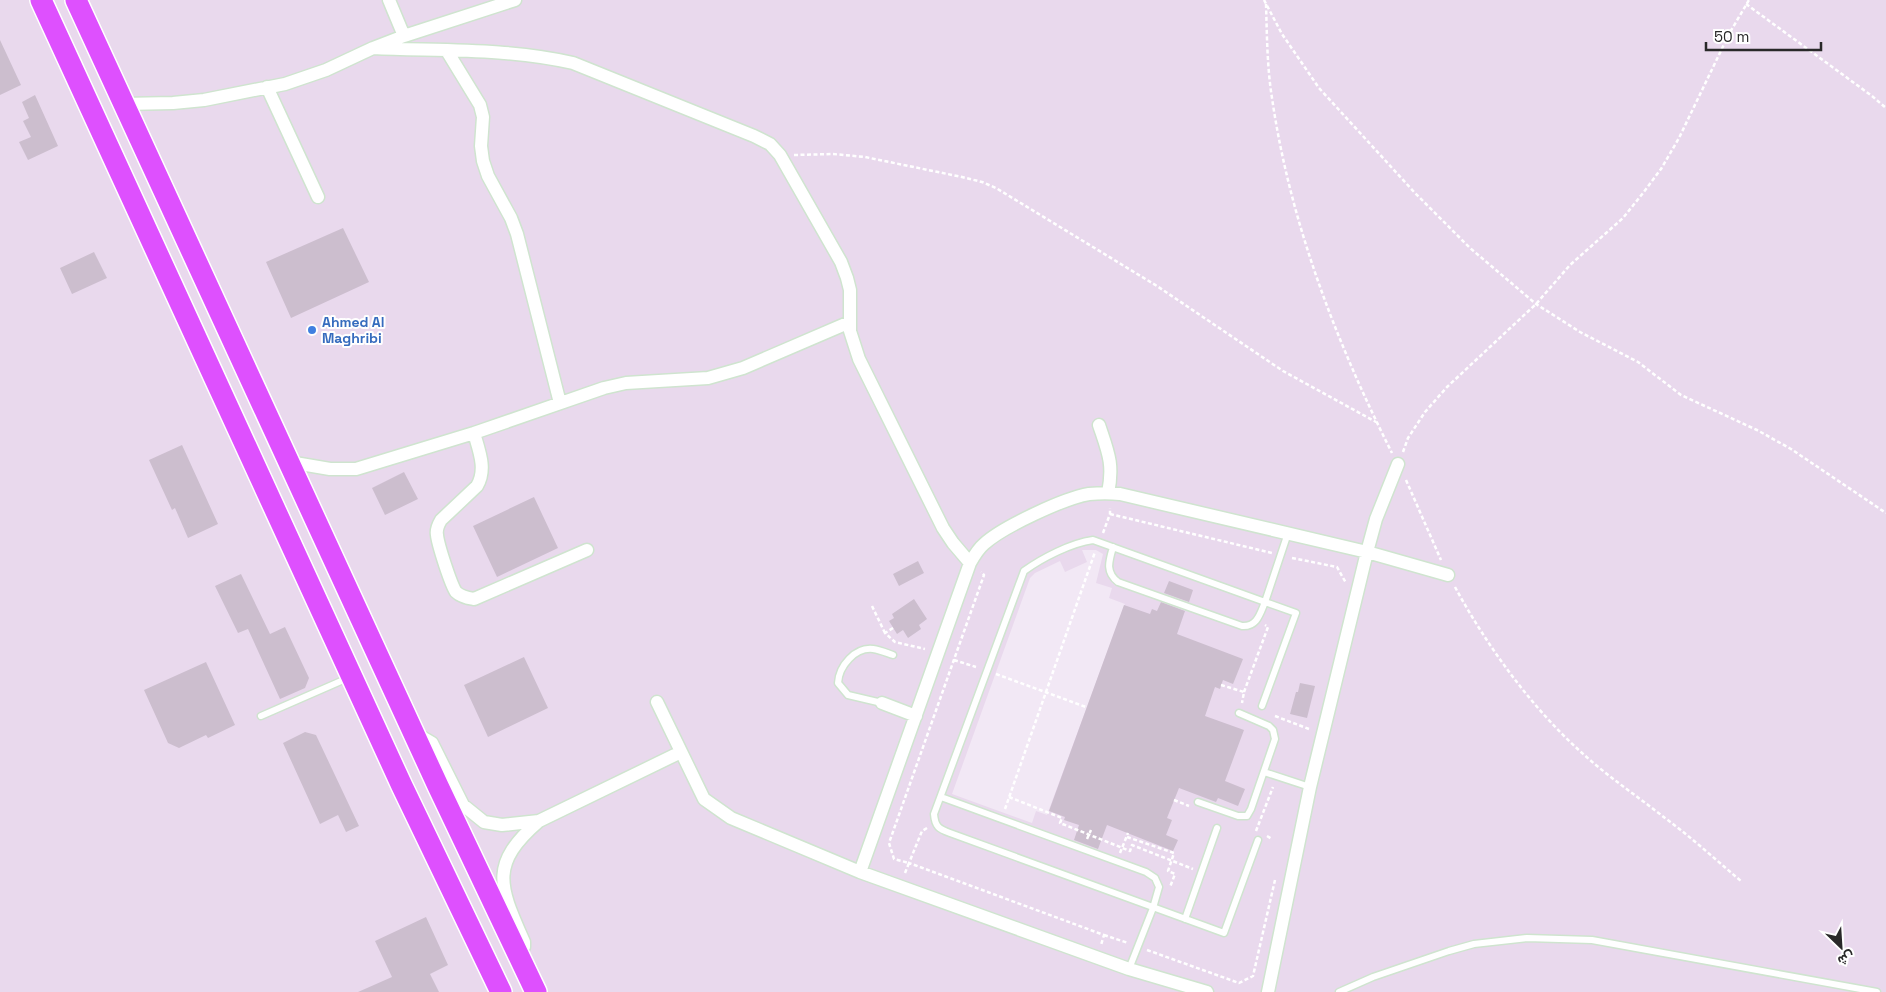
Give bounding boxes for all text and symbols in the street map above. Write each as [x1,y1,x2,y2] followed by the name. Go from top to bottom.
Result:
[1706,20,1821,52] scale bar
[1714,27,1749,46] text: 50 m
[322,313,384,347] place label: Ahmed Al Maghribi
[306,324,318,336] marker: Ahmed Al Maghribi
[1816,922,1866,972] north arrow
[1835,947,1858,971] text: ش

